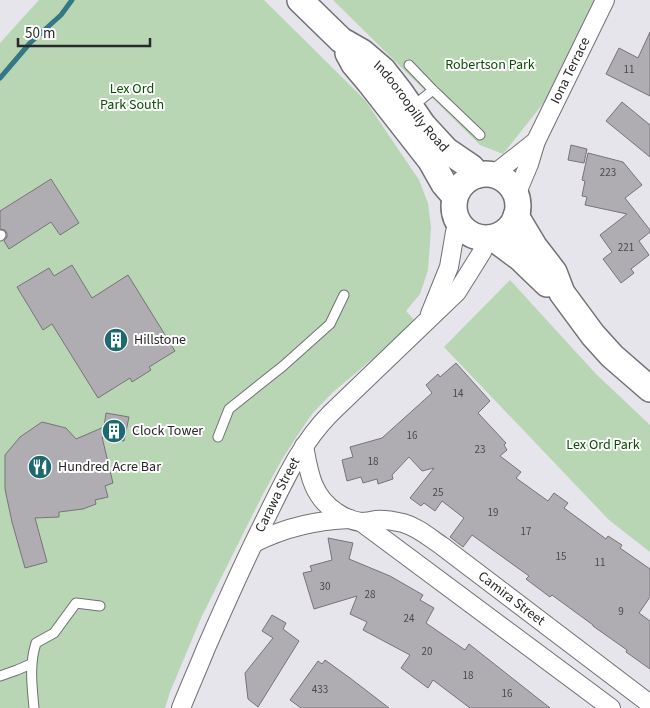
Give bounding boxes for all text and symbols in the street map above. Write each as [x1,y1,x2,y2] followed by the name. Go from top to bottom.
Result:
[18,15,150,47] scale bar
[25,23,55,44] text: 50 m
[546,34,595,107] street label: Iona Terrace
[445,55,535,75] park label: Robertson Park
[369,56,453,157] street label: Indooroopilly Road
[624,62,634,77] house number: 11
[100,79,164,115] park label: Lex Ord Park South
[600,165,616,180] house number: 223
[618,240,634,255] house number: 221
[103,327,129,353] building icon: Hillstone
[134,330,186,350] place label: Hillstone
[453,386,464,401] house number: 14
[101,418,127,444] building icon: Clock Tower
[132,421,203,441] place label: Clock Tower
[407,428,418,443] house number: 16
[566,435,640,455] park label: Lex Ord Park
[475,442,485,457] house number: 23
[27,454,53,480] restaurant icon: Hundred Acre Bar
[250,454,305,536] street label: Carawa Street
[368,454,379,469] house number: 18
[58,457,161,477] place label: Hundred Acre Bar
[433,485,443,500] house number: 25
[488,505,498,520] house number: 19
[521,524,531,539] house number: 17
[556,549,566,564] house number: 15
[595,555,605,570] house number: 11
[474,567,549,631] street label: Camira Street
[320,579,330,594] house number: 30
[365,587,376,602] house number: 28
[618,604,624,619] house number: 9
[404,611,415,626] house number: 24
[422,644,432,659] house number: 20
[463,668,474,683] house number: 18
[312,682,328,697] house number: 433
[502,686,513,701] house number: 16

